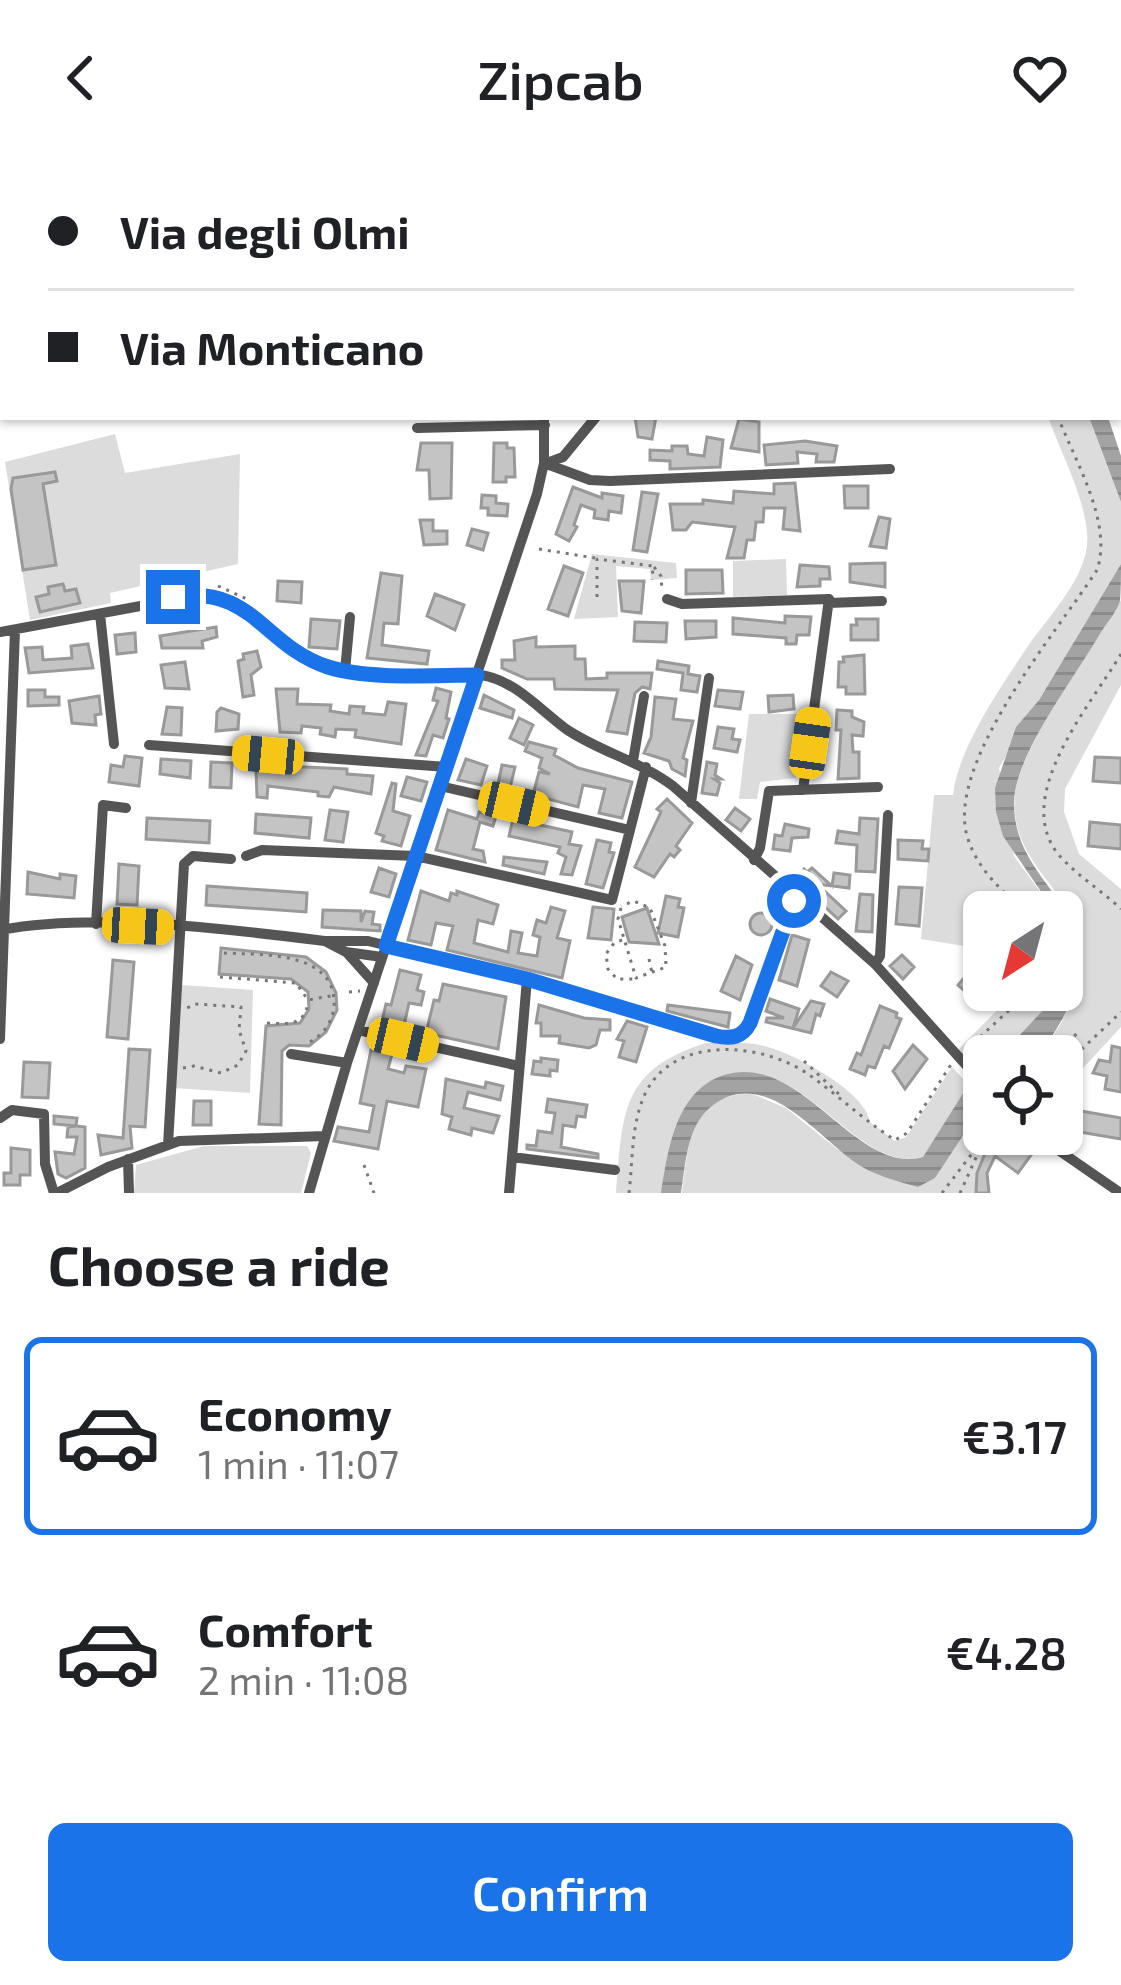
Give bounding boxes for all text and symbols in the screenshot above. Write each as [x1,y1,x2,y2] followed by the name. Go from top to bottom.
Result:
[48,45,114,111] icon: back
[1007,45,1073,111] icon: heart
[477,46,644,111] text: Zipcab
[120,204,410,258] text: Via degli Olmi
[120,320,424,374] text: Via Monticano
[146,570,200,624] route end
[787,705,833,781] car
[231,734,305,776] car
[475,778,553,830] car
[767,874,821,928] route start
[963,891,1083,1011] north arrow
[963,891,1083,1155] map controls
[101,906,175,946] car
[364,1014,442,1066] car
[963,1035,1083,1155] button: locate
[48,1232,390,1297] text: Choose a ride
[54,1382,162,1490] icon: car
[198,1386,392,1440] text: Economy
[962,1409,1067,1463] text: €3.17
[198,1440,399,1487] text: 1 min · 11:07
[54,1598,162,1706] icon: car
[198,1602,373,1656] text: Comfort
[946,1625,1067,1679] text: €4.28
[198,1656,409,1703] text: 2 min · 11:08
[48,1823,1073,1961] button: Confirm

